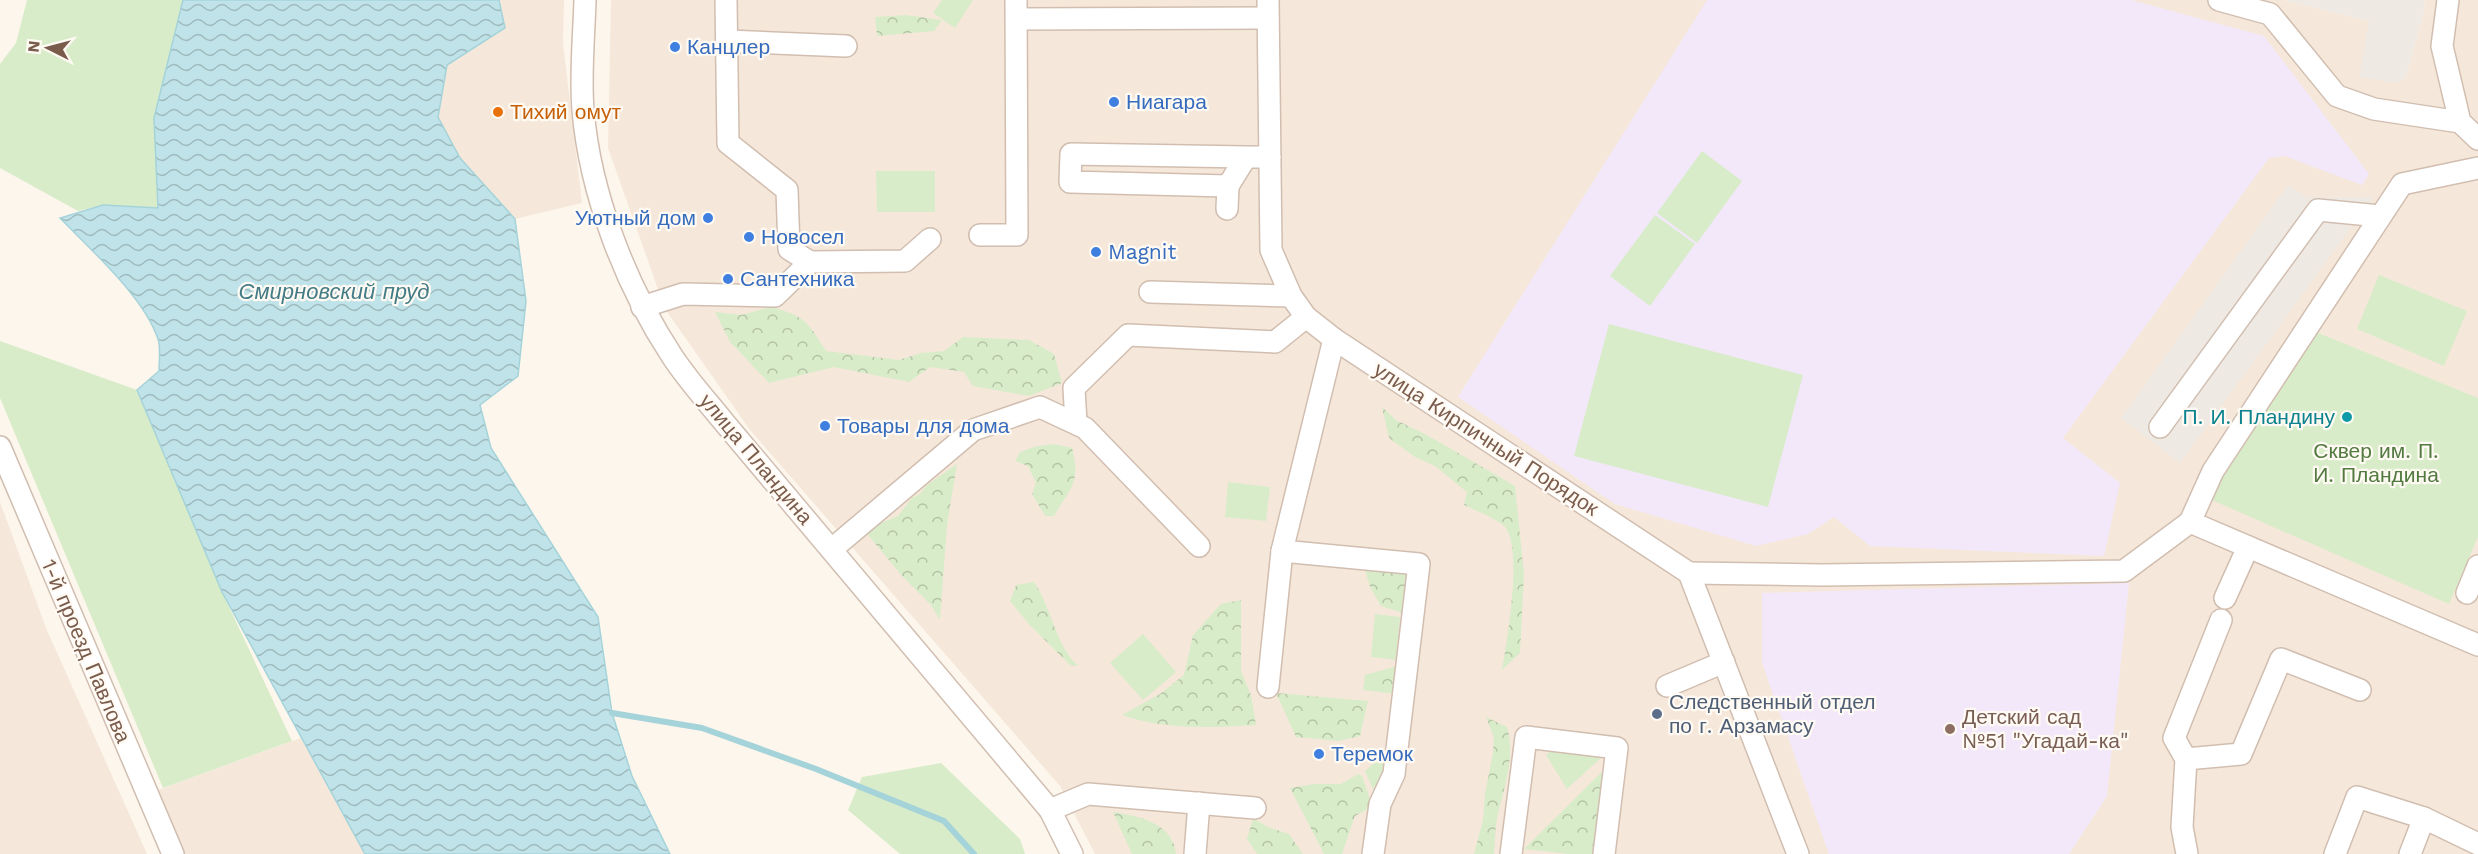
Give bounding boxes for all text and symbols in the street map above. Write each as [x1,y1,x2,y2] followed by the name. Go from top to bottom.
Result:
[18,18,78,78] north arrow
[687,34,770,59] place label: Канцлер
[24,40,44,53] text: N
[668,40,682,54] marker: Канцлер
[1126,89,1207,114] place label: Ниагара
[1107,95,1121,109] marker: Ниагара
[510,99,622,124] place label: Тихий омут
[491,105,505,119] marker: Тихий омут
[575,205,696,230] place label: Уютный дом
[701,211,715,225] marker: Уютный дом
[761,224,844,249] place label: Новосел
[742,230,756,244] marker: Новосел
[1108,239,1176,264] place label: Magnit
[1089,245,1103,259] marker: Magnit
[740,266,855,291] place label: Сантехника
[721,272,735,286] marker: Сантехника
[239,279,429,304] water label: Смирновский пруд
[1369,357,1604,521] street label: улица Кирпичный Порядок
[694,388,818,529] street label: улица Пландина
[2183,404,2335,429] place label: П. И. Пландину
[2340,410,2354,424] marker: П. И. Пландину
[837,413,1010,438] place label: Товары для дома
[818,419,832,433] marker: Товары для дома
[2313,438,2439,487] park label: Сквер им. П. И. Пландина
[37,555,136,746] street label: 1-й проезд Павлова
[1669,689,1875,738] place label: Следственный отдел по г. Арзамасу
[1962,704,2128,753] place label: Детский сад №51 "Угадай-ка"
[1650,707,1664,721] marker: Следственный отдел по г. Арзамасу
[1943,722,1957,736] marker: Детский сад №51 "Угадай-ка"
[1331,741,1414,766] place label: Теремок
[1312,747,1326,761] marker: Теремок

